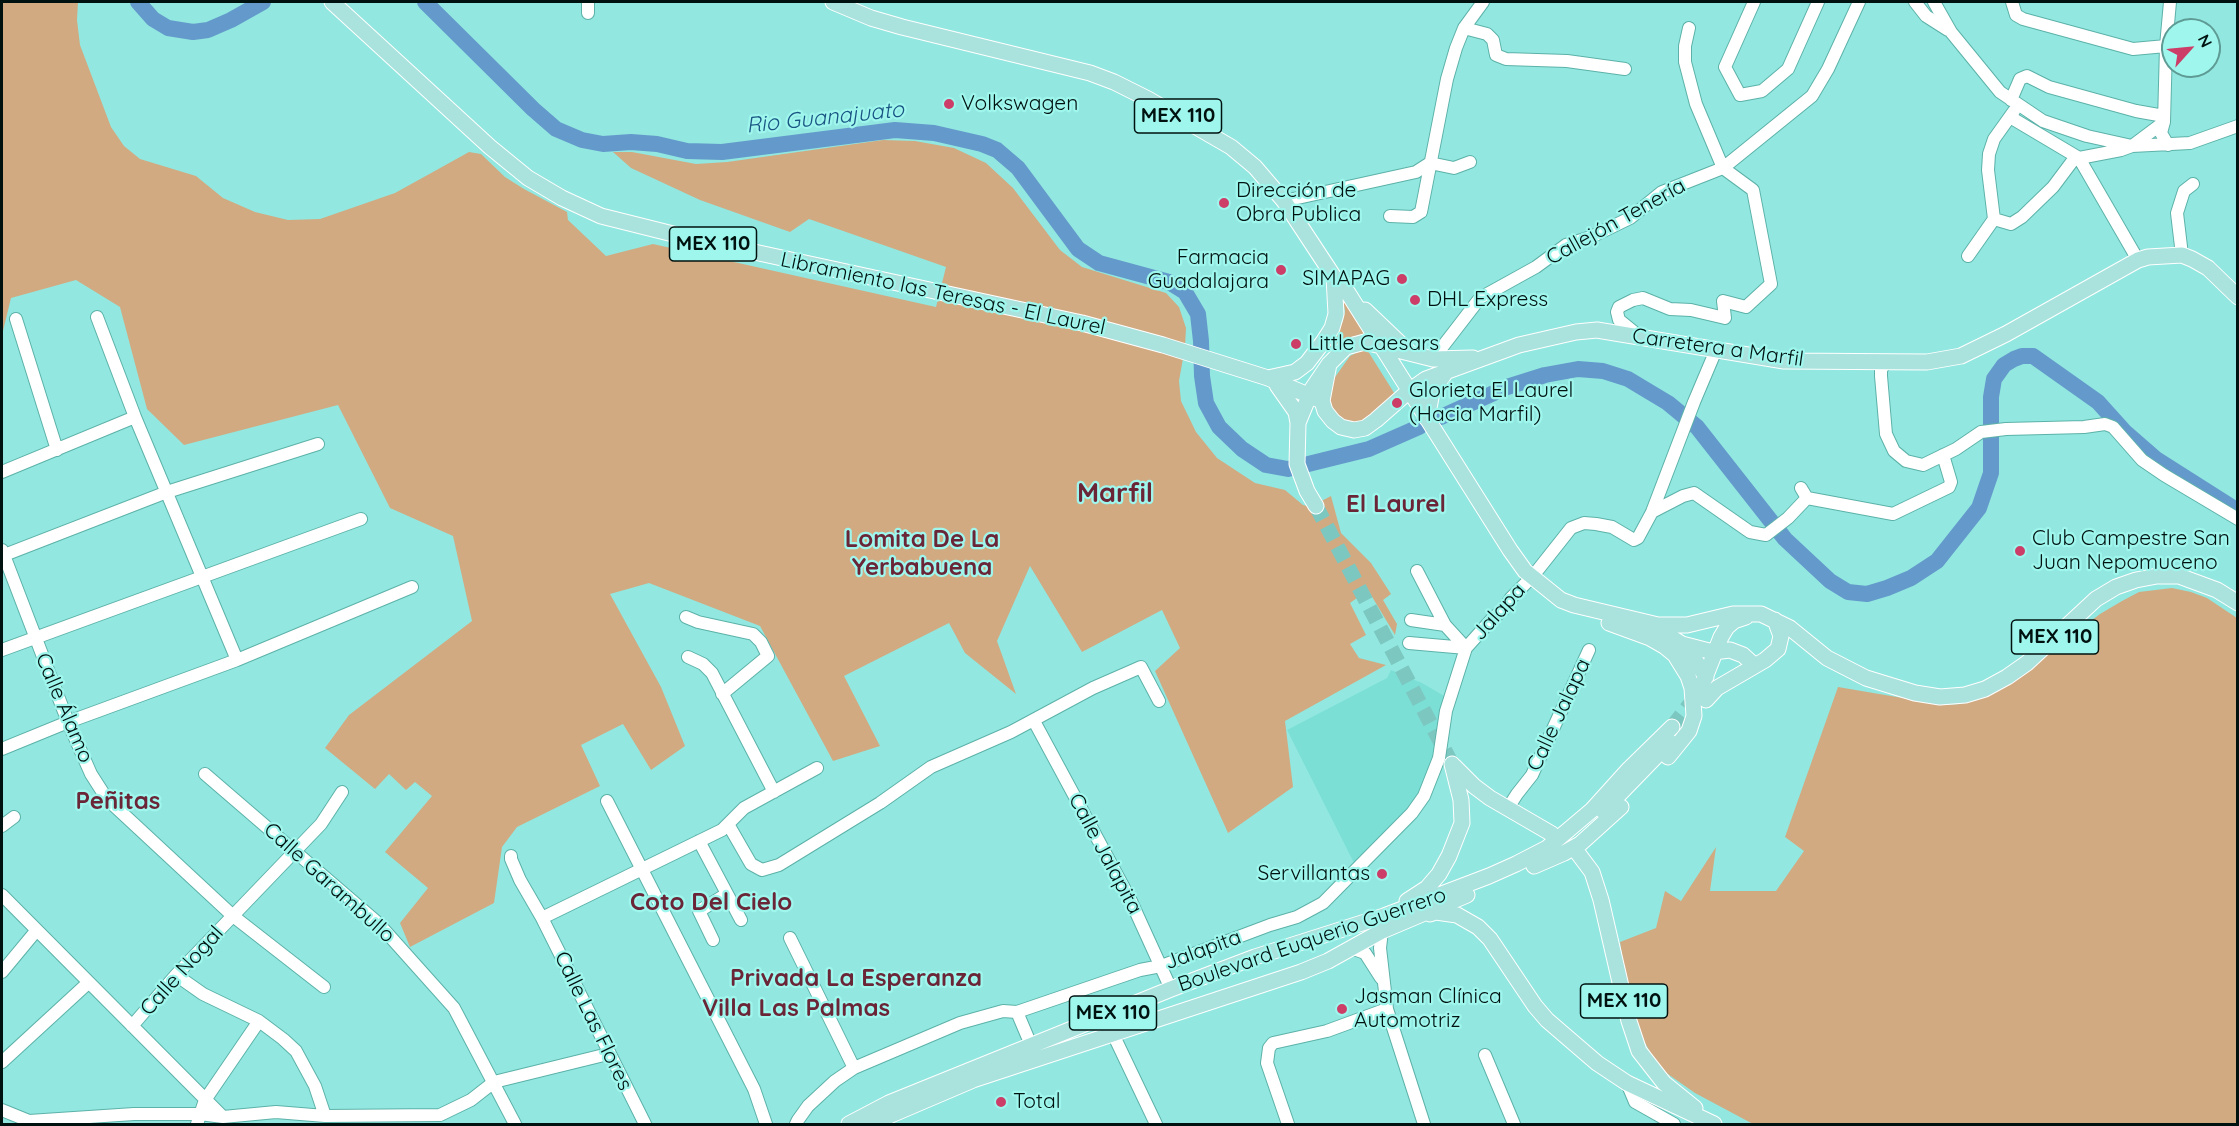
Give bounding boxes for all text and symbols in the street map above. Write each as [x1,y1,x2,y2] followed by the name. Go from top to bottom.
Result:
[2161,18,2221,78] north arrow
[2194,31,2217,51] text: N
[961,91,1078,117] place label: Volkswagen
[745,97,905,139] water label: Rio Guanajuato
[942,97,956,111] marker: Volkswagen
[1134,99,1222,133] road number: MEX 110
[1542,173,1690,271] street label: Callejón Tenería
[1236,178,1361,228] place label: Dirección de Obra Publica
[1217,196,1231,210] marker: Dirección de Obra Publica
[670,227,756,261] road number: MEX 110
[1148,245,1269,295] place label: Farmacia Guadalajara
[778,247,1108,341] street label: Libramiento las Teresas - El Laurel
[1274,263,1288,277] marker: Farmacia Guadalajara
[1302,266,1390,292] place label: SIMAPAG
[1395,272,1409,286] marker: SIMAPAG
[1427,287,1548,313] place label: DHL Express
[1408,293,1422,307] marker: DHL Express
[1631,324,1805,372] street label: Carretera a Marfil
[1308,331,1439,357] place label: Little Caesars
[1289,337,1303,351] marker: Little Caesars
[1409,378,1573,428] place label: Glorieta El Laurel (Hacia Marfil)
[1390,396,1404,410] marker: Glorieta El Laurel (Hacia Marfil)
[1077,478,1153,510] district label: Marfil
[1346,491,1446,519] district label: El Laurel
[845,526,999,582] district label: Lomita De La Yerbabuena
[2032,526,2230,576] place label: Club Campestre San Juan Nepomuceno
[2013,544,2027,558] marker: Club Campestre San Juan Nepomuceno
[1467,578,1531,646] street label: Jalapa
[2012,620,2098,654] road number: MEX 110
[30,649,98,767] street label: Calle Álamo
[1522,655,1596,775] street label: Calle Jalapa
[76,788,160,816] district label: Peñitas
[1063,789,1147,919] street label: Calle Jalapita
[258,818,400,948] street label: Calle Garambullo
[1257,861,1370,887] place label: Servillantas
[1375,867,1389,881] marker: Servillantas
[1175,882,1449,998] street label: Boulevard Euquerio Guerrero
[630,889,792,917] district label: Coto Del Cielo
[135,921,229,1021] street label: Calle Nogal
[1161,925,1245,975] street label: Jalapita
[548,947,638,1095] street label: Calle Las Flores
[730,965,982,993] district label: Privada La Esperanza
[1354,984,1502,1034] place label: Jasman Clínica Automotriz
[1580,984,1668,1018] road number: MEX 110
[702,995,890,1023] district label: Villa Las Palmas
[1070,996,1156,1030] road number: MEX 110
[1335,1002,1349,1016] marker: Jasman Clínica Automotriz
[1013,1089,1061,1115] place label: Total
[994,1095,1008,1109] marker: Total

